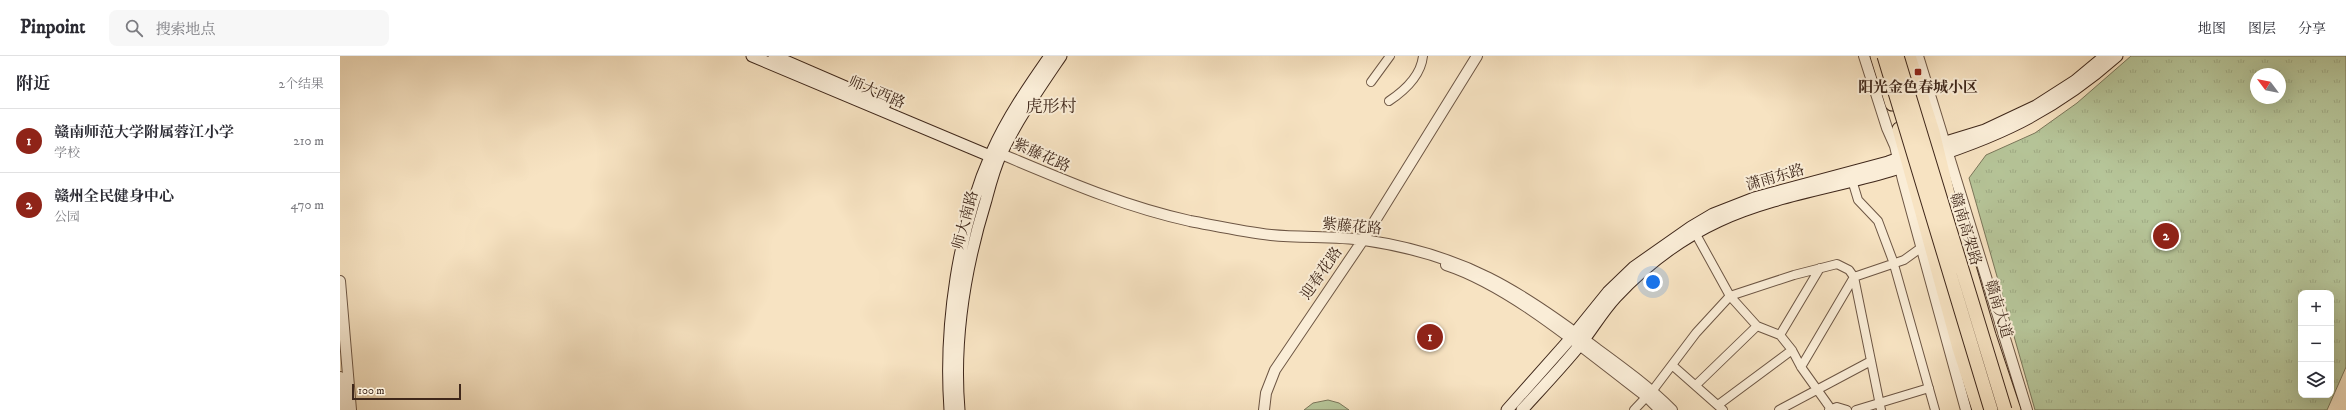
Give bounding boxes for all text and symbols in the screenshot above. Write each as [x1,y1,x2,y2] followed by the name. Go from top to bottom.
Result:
[109,10,389,46] search box
[20,16,85,39] text: Pinpoint
[123,17,145,39] icon: search
[155,20,215,39] text: 搜索地点
[2198,20,2226,38] text: 地图
[2248,20,2276,38] text: 图层
[2298,20,2326,38] text: 分享
[1913,67,1923,77] marker: 阳光金色春城小区
[2250,68,2286,104] north arrow
[845,72,908,113] street label: 师大西路
[16,73,50,95] text: 附近
[279,76,324,92] text: 2个结果
[1858,78,1978,97] place label: 阳光金色春城小区
[1026,96,1077,118] district label: 虎形村
[54,123,234,142] text: 赣南师范大学附属蓉江小学
[27,133,31,149] text: 1
[293,133,324,149] text: 210 m
[1011,135,1073,176] street label: 紫藤花路
[54,145,80,161] text: 学校
[1744,160,1807,195] street label: 潇雨东路
[54,187,174,206] text: 赣州全民健身中心
[949,189,982,252] street label: 师大南路
[1945,190,1986,268] street label: 赣南高架路
[26,197,32,213] text: 2
[291,197,324,213] text: 470 m
[54,209,80,225] text: 公园
[1321,214,1383,239] street label: 紫藤花路
[2153,221,2179,251] pin: 2
[1296,243,1346,303] street label: 迎春花路
[1643,272,1663,292] your location
[1981,278,2016,341] street label: 赣南大道
[2298,290,2334,398] map controls
[2298,290,2334,326] button: +
[1417,322,1443,352] pin: 1
[2298,326,2334,362] button: −
[2298,362,2334,398] button: layers
[352,382,461,401] scale bar
[358,384,384,398] text: 100 m

